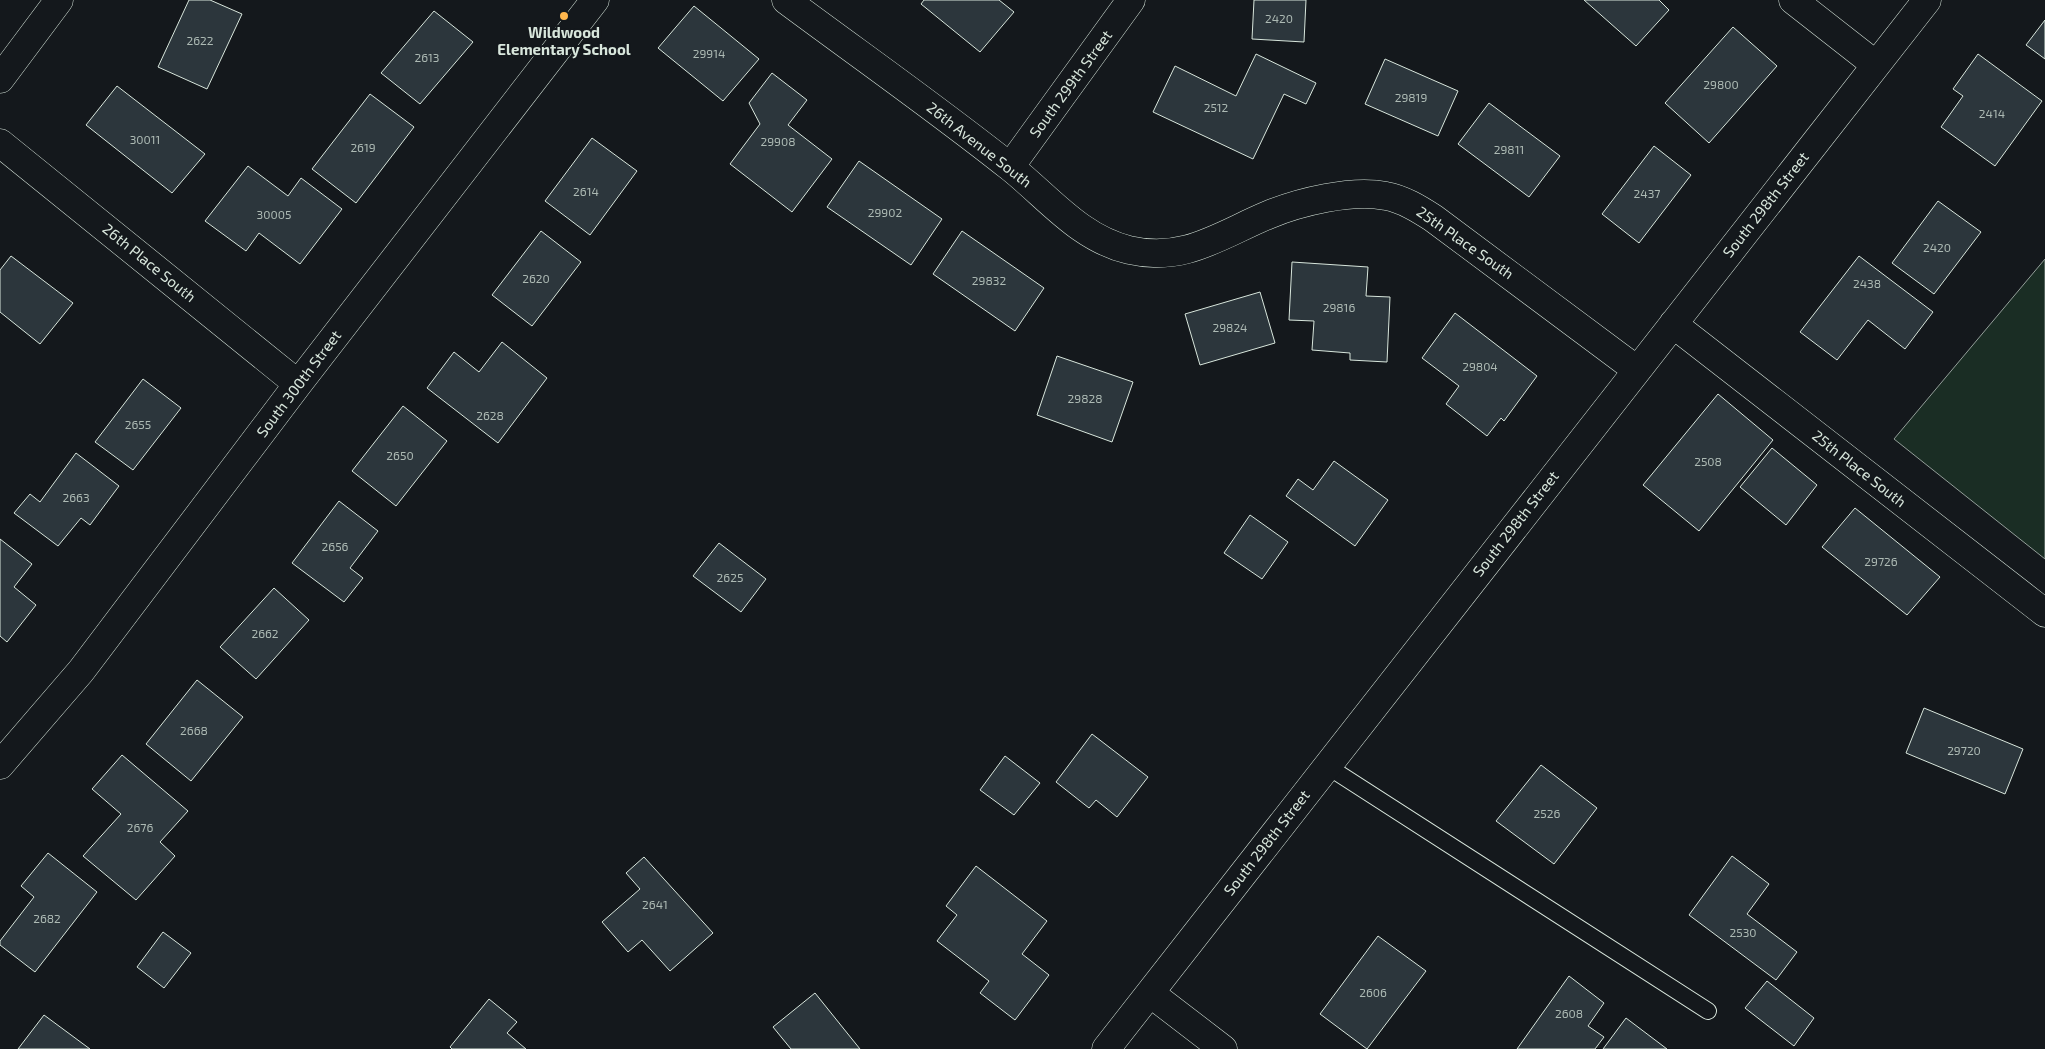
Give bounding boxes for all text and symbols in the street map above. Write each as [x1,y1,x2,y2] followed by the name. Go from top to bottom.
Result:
[558,10,570,22] marker: Wildwood Elementary School
[1265,11,1293,25] house number: 2420
[497,23,631,59] place label: Wildwood Elementary School
[1025,26,1115,141] street label: South 299th Street
[186,33,214,47] house number: 2622
[693,46,725,60] house number: 29914
[414,50,440,64] house number: 2613
[1703,77,1739,91] house number: 29800
[1395,90,1427,104] house number: 29819
[924,98,1036,191] street label: 26th Avenue South
[1204,100,1229,114] house number: 2512
[1979,106,2005,120] house number: 2414
[130,132,160,146] house number: 30011
[761,134,796,148] house number: 29908
[350,140,376,154] house number: 2619
[1494,142,1524,156] house number: 29811
[1718,148,1812,261] street label: South 298th Street
[573,184,599,198] house number: 2614
[1634,186,1660,200] house number: 2437
[1414,202,1518,282] street label: 25th Place South
[868,205,902,219] house number: 29902
[257,207,291,221] house number: 30005
[99,219,200,305] street label: 26th Place South
[1923,240,1951,254] house number: 2420
[522,271,550,285] house number: 2620
[972,273,1006,287] house number: 29832
[1853,276,1881,290] house number: 2438
[1323,300,1355,314] house number: 29816
[1212,320,1248,334] house number: 29824
[252,326,344,440] street label: South 300th Street
[1462,359,1498,373] house number: 29804
[1068,391,1102,405] house number: 29828
[476,408,504,422] house number: 2628
[125,417,151,431] house number: 2655
[1809,426,1910,510] street label: 25th Place South
[386,448,414,462] house number: 2650
[1694,454,1722,468] house number: 2508
[1468,467,1562,580] street label: South 298th Street
[62,490,90,504] house number: 2663
[322,539,349,553] house number: 2656
[1864,554,1898,568] house number: 29726
[717,570,743,584] house number: 2625
[251,626,279,640] house number: 2662
[180,723,208,737] house number: 2668
[1947,743,1981,757] house number: 29720
[1219,786,1313,899] street label: South 298th Street
[1534,806,1561,820] house number: 2526
[127,820,153,834] house number: 2676
[642,897,668,911] house number: 2641
[33,911,61,925] house number: 2682
[1729,925,1757,939] house number: 2530
[1359,985,1387,999] house number: 2606
[1555,1006,1583,1020] house number: 2608

